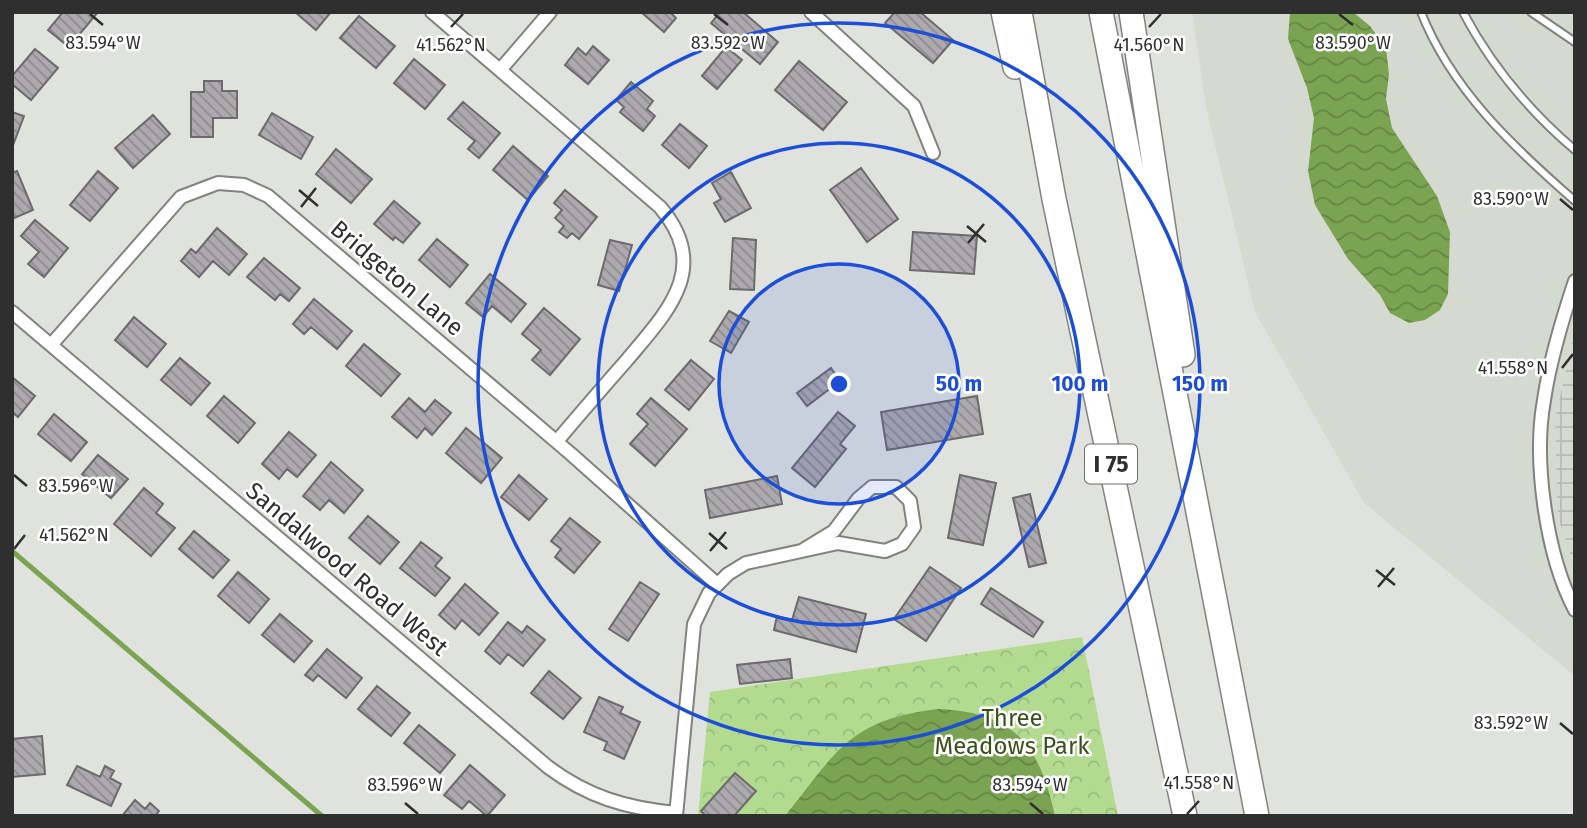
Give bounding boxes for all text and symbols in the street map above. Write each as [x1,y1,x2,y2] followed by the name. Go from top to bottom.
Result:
[65,32,141,54] text: 83.594°W
[691,32,765,54] text: 83.592°W
[1315,32,1391,54] text: 83.590°W
[416,34,486,56] text: 41.562°N
[1113,34,1185,56] text: 41.560°N
[1473,188,1549,210] text: 83.590°W
[325,214,469,342] street label: Bridgeton Lane
[1478,357,1548,379] text: 41.558°N
[936,371,982,397] text: 50 m
[1051,371,1109,397] text: 100 m
[1172,371,1228,397] text: 150 m
[827,372,851,396] centre of rings
[1085,445,1137,484] road number: I 75
[38,475,114,497] text: 83.596°W
[240,476,454,662] street label: Sandalwood Road West
[39,524,109,546] text: 41.562°N
[935,704,1090,760] park label: Three Meadows Park
[1474,712,1548,734] text: 83.592°W
[1164,772,1234,794] text: 41.558°N
[367,774,443,796] text: 83.596°W
[992,774,1068,796] text: 83.594°W

